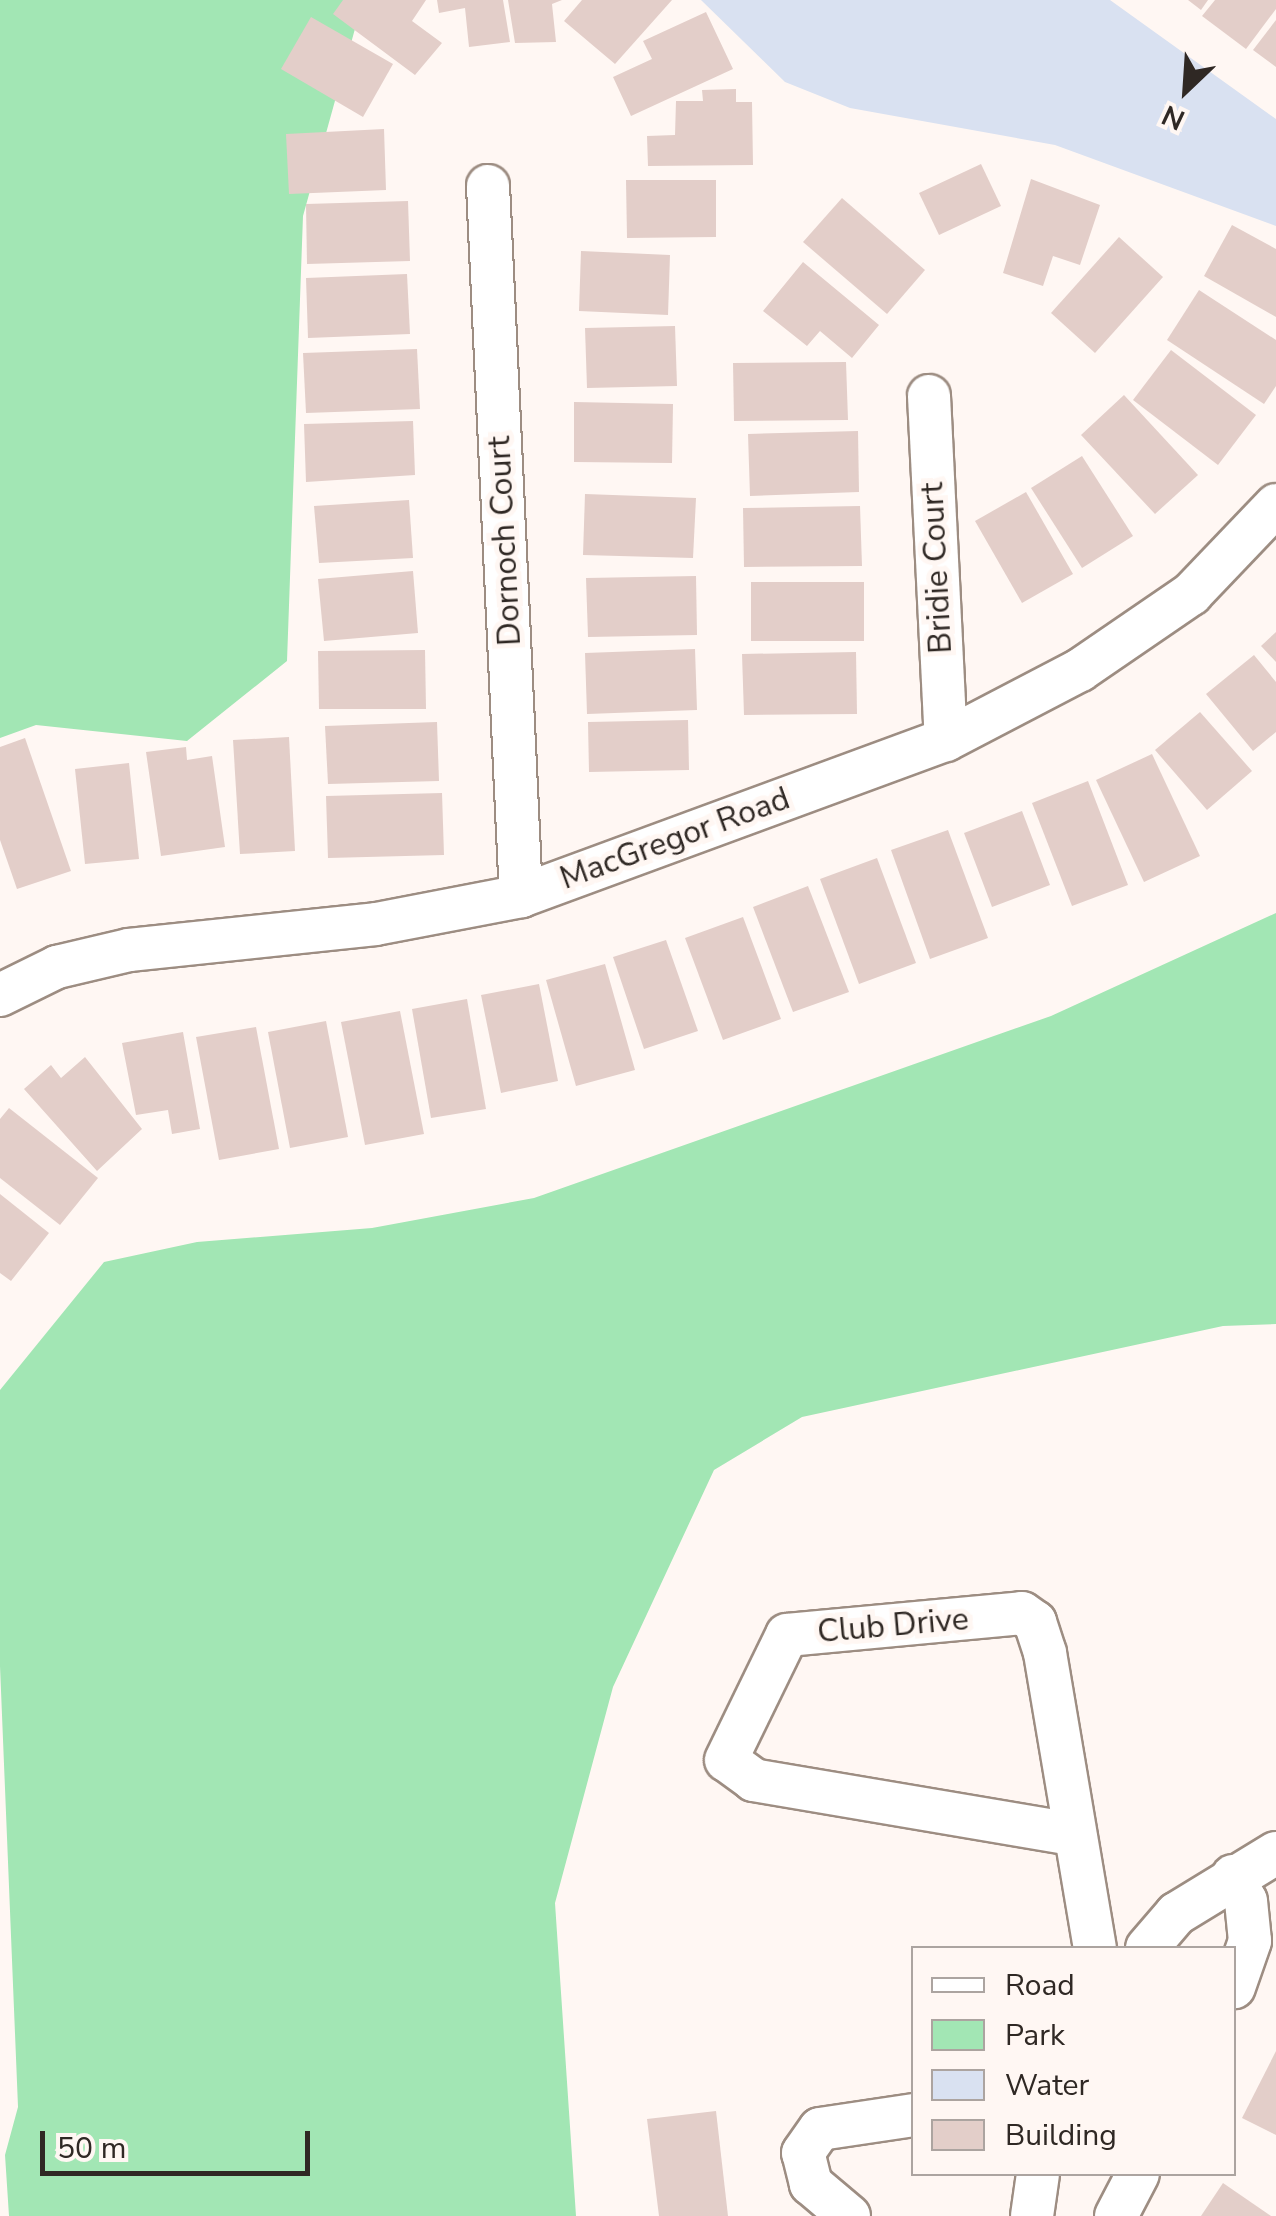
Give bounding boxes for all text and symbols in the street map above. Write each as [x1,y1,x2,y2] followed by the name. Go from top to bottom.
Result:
[1136,40,1236,140] north arrow
[1156,96,1191,139] text: N
[480,435,530,647] street label: Dornoch Court
[913,481,961,655] street label: Bridie Court
[555,780,795,898] street label: MacGregor Road
[816,1600,970,1652] street label: Club Drive
[911,1946,1236,2176] legend
[1005,1965,1075,2006] text: Road
[1005,2015,1065,2056] text: Park
[1005,2065,1089,2106] text: Water
[45,2111,315,2173] scale bar
[1005,2115,1117,2156] text: Building
[57,2128,126,2169] text: 50 m

